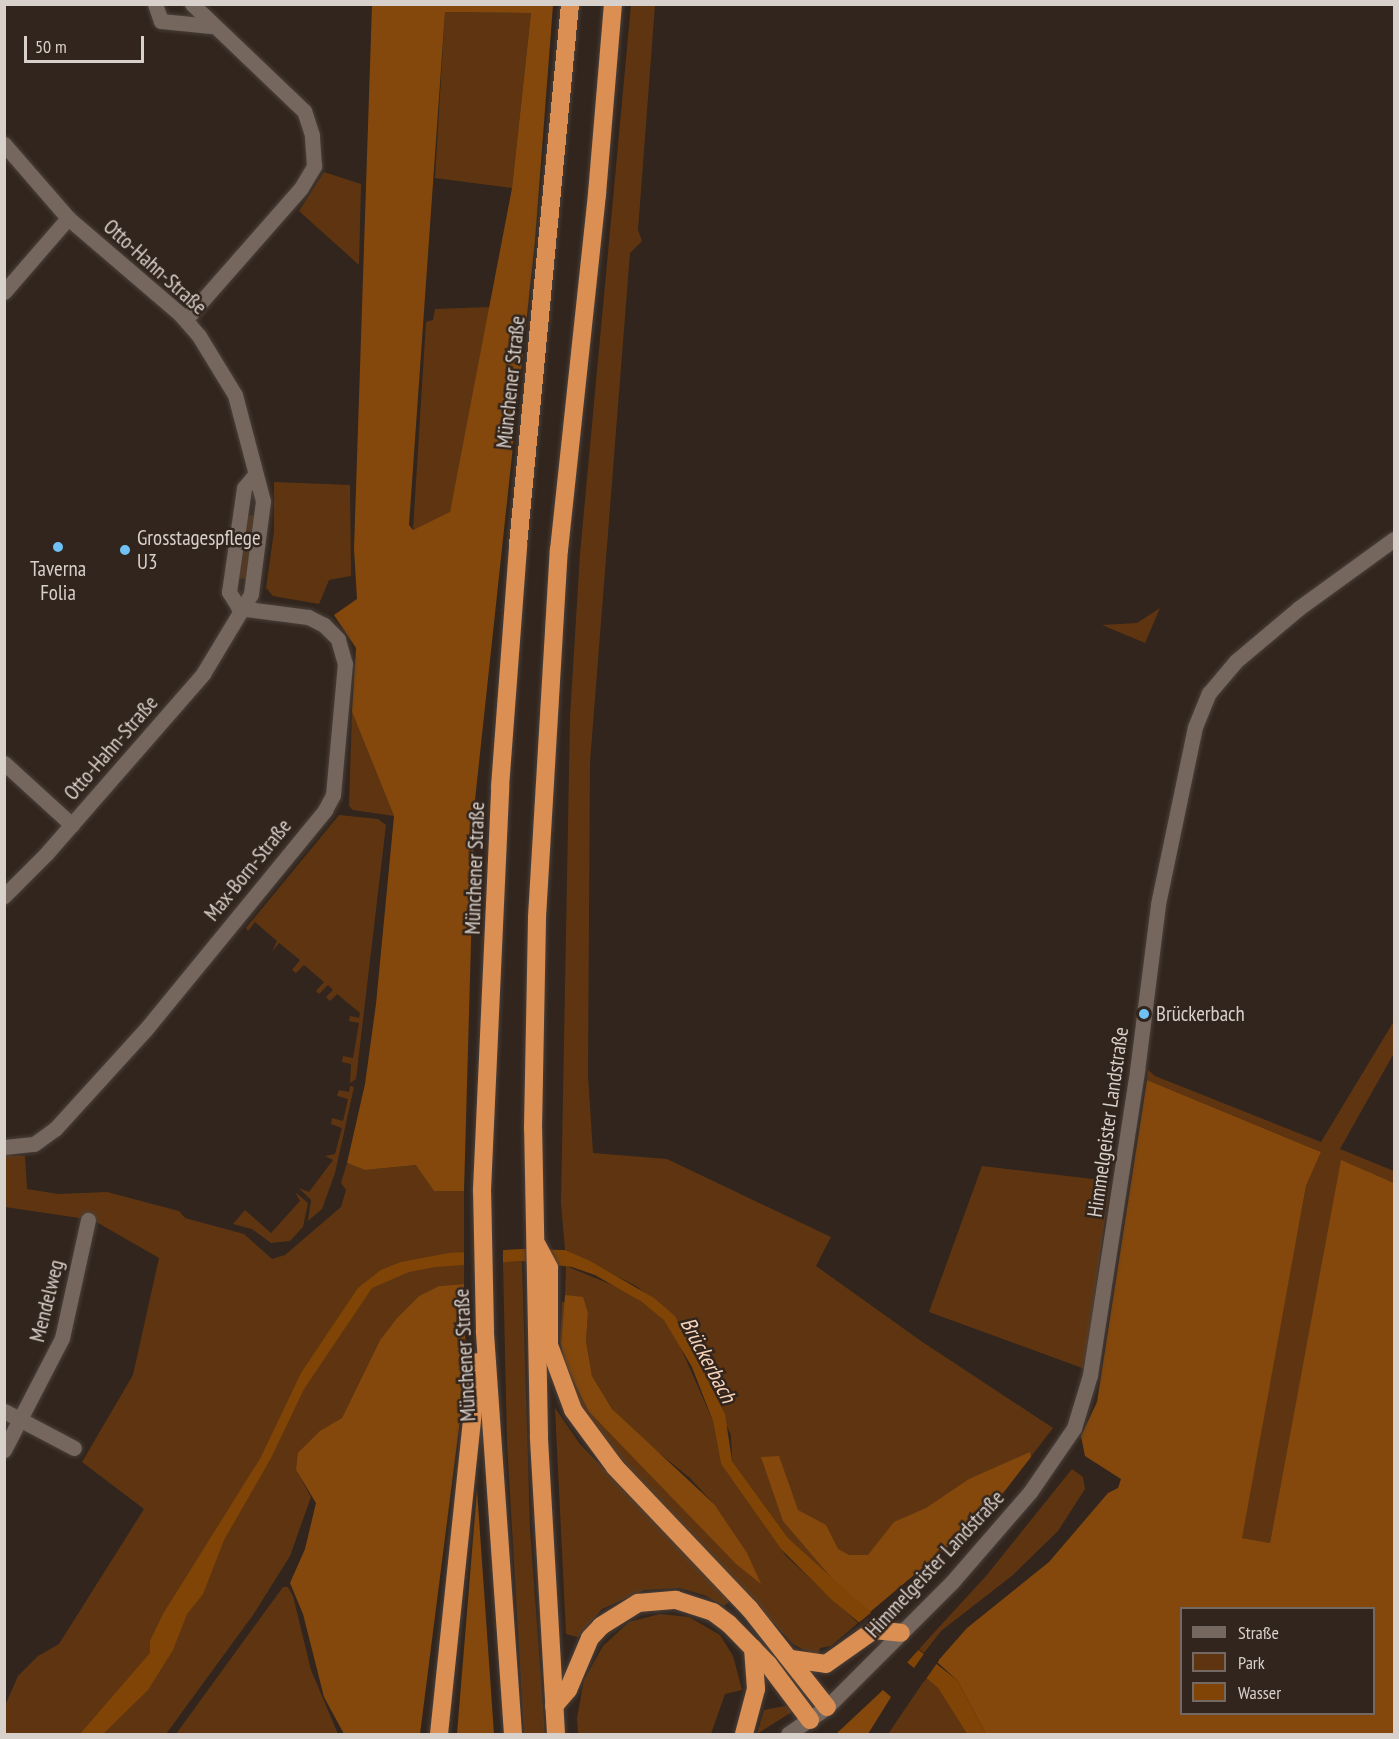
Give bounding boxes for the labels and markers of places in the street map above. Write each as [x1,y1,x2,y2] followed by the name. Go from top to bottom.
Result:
[137,525,261,575] place label: Grosstagespflege U3
[51,540,65,554] marker: Taverna Folia
[118,543,132,557] marker: Grosstagespflege U3
[30,556,86,606] place label: Taverna Folia
[1156,1001,1245,1027] place label: Brückerbach
[1137,1007,1151,1021] marker: Brückerbach

